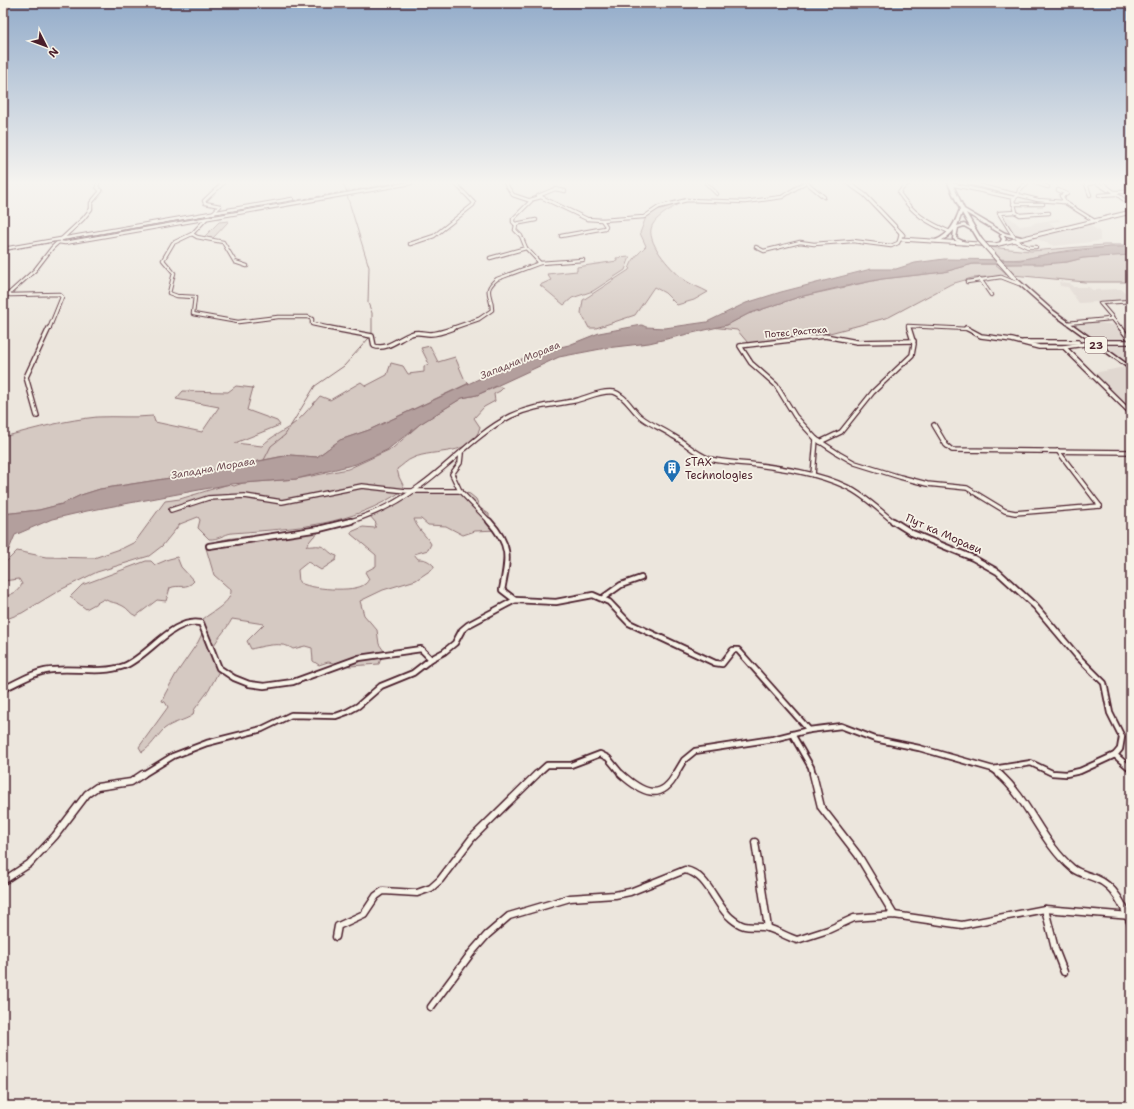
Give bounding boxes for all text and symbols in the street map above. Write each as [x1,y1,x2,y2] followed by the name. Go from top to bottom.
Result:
[26,26,66,66] north arrow
[44,44,62,61] text: N
[764,323,828,341] street label: Потес Растока
[1085,337,1107,353] road number: 23
[478,338,562,382] water label: Западна Морава
[170,454,256,482] water label: Западна Морава
[685,455,753,483] place label: STAX Technologies
[662,458,682,483] building icon: STAX Technologies
[903,510,985,558] street label: Пут ка Морави

